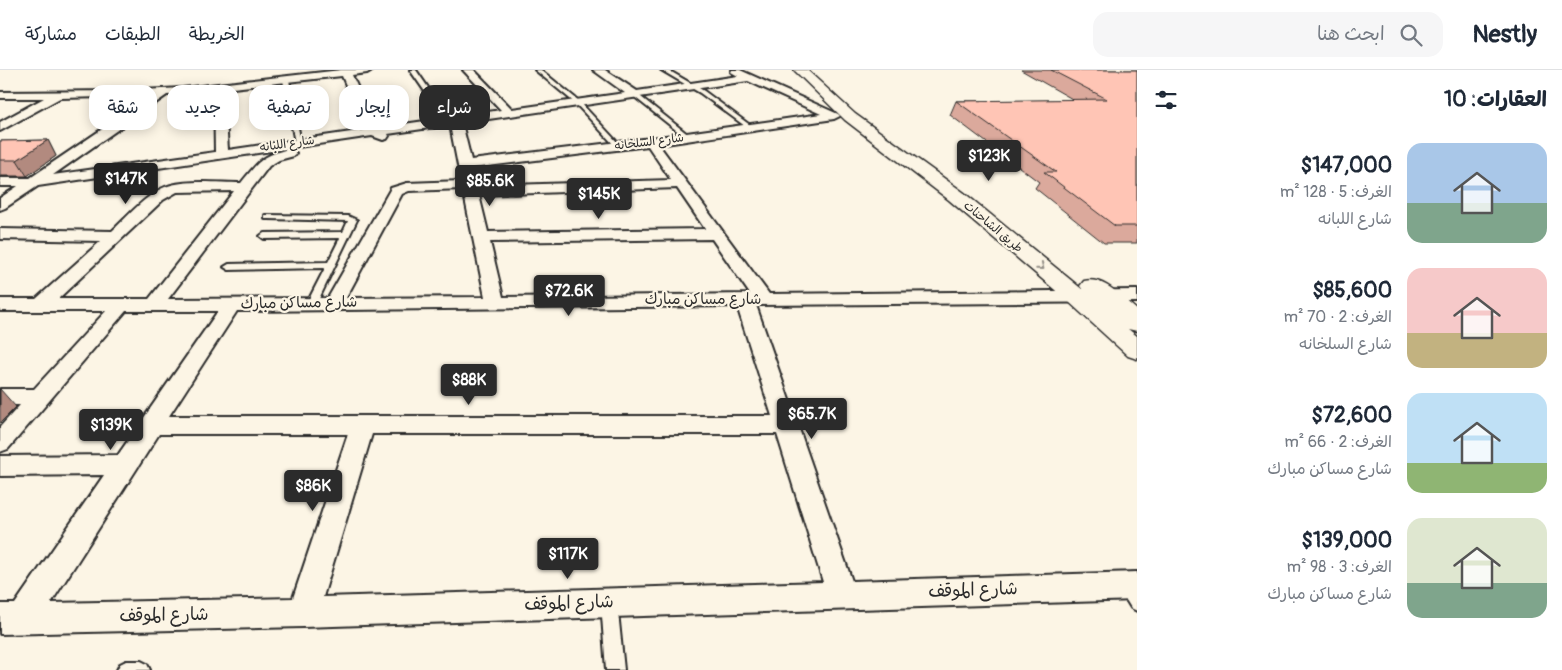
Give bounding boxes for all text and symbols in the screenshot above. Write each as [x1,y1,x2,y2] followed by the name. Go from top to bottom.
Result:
[1093,12,1443,57] search box
[1473,20,1537,49] text: Nestly
[1397,21,1425,49] icon: search
[1317,22,1385,46] text: ابحث هنا
[25,23,77,46] text: مشاركة
[105,23,161,46] text: الطبقات
[189,23,245,46] text: الخريطة
[89,85,157,130] chip: شقة
[167,85,239,130] chip: جديد
[249,85,329,130] chip: تصفية
[339,85,409,130] chip: إيجار
[419,85,490,130] chip: شراء
[1152,86,1180,114] icon: filters
[1444,86,1547,113] text: العقارات: 10
[613,130,685,155] street label: شارع السلخانه
[258,133,316,156] street label: شارع اللبانه
[954,140,1024,182] pin: $123K
[968,146,1010,166] text: $123K
[1301,152,1392,179] text: $147,000
[91,162,161,205] pin: $147K
[1447,163,1507,223] icon: home
[449,164,531,207] pin: $85.6K
[105,169,147,189] text: $147K
[466,171,514,191] text: $85.6K
[564,178,634,220] pin: $145K
[1280,182,1392,202] text: الغرف: 5 · 128 m²
[578,184,620,204] text: $145K
[960,198,1026,256] street label: طريق الشاحنات
[1318,209,1392,229] text: شارع اللبانه
[1035,261,1044,270] one-way arrow
[528,274,610,317] pin: $72.6K
[1312,277,1392,304] text: $85,600
[545,281,593,301] text: $72.6K
[1447,288,1507,348] icon: home
[645,290,761,309] street label: شارع مساكن مبارك
[240,292,358,314] street label: شارع مساكن مبارك
[1284,307,1392,327] text: الغرف: 2 · 70 m²
[1299,334,1392,354] text: شارع السلخانه
[439,364,499,406] pin: $88K
[452,370,486,390] text: $88K
[771,398,853,440] pin: $65.7K
[1312,402,1392,429] text: $72,600
[788,404,836,424] text: $65.7K
[76,408,146,451] pin: $139K
[1447,413,1507,473] icon: home
[90,415,132,435] text: $139K
[1284,432,1392,452] text: الغرف: 2 · 66 m²
[1268,459,1392,479] text: شارع مساكن مبارك
[283,470,343,512] pin: $86K
[295,476,331,496] text: $86K
[1302,527,1392,554] text: $139,000
[533,538,603,580] pin: $117K
[1447,538,1507,598] icon: home
[548,544,588,564] text: $117K
[1287,557,1392,577] text: الغرف: 3 · 98 m²
[928,577,1018,603] street label: شارع الموقف
[1268,584,1392,604] text: شارع مساكن مبارك
[524,590,614,616] street label: شارع الموقف
[119,603,209,627] street label: شارع الموقف

